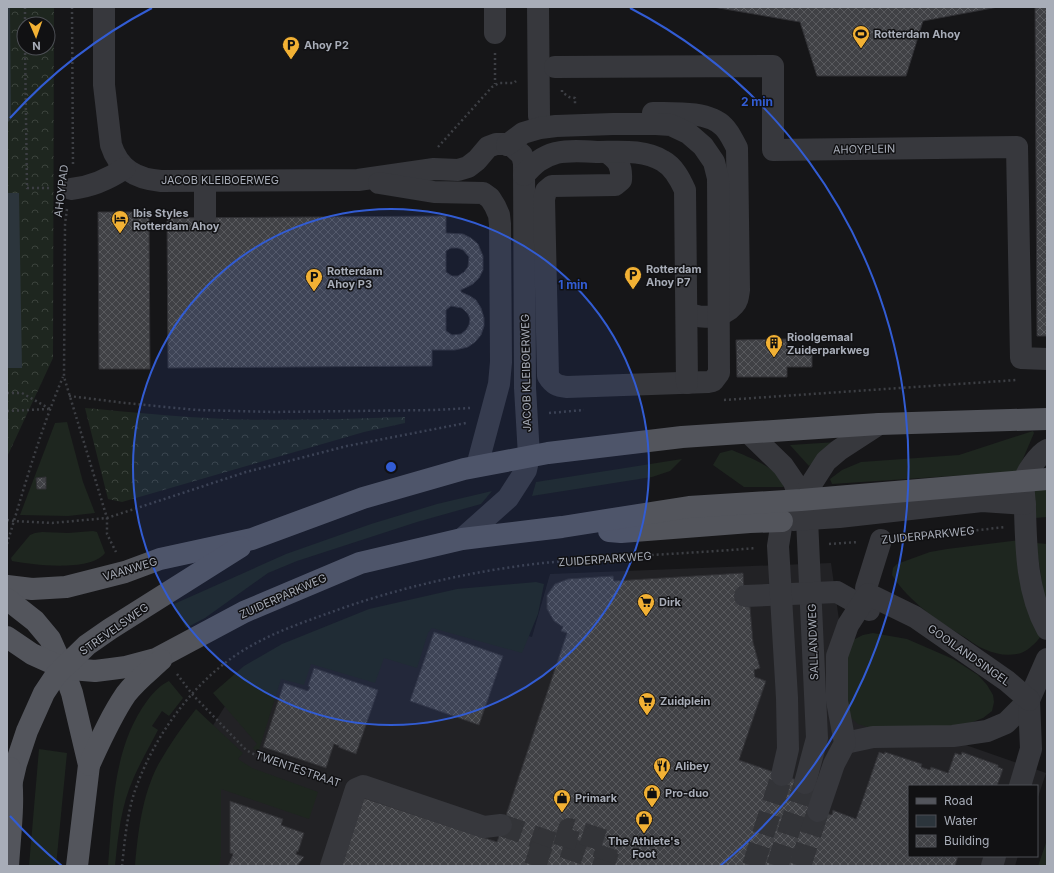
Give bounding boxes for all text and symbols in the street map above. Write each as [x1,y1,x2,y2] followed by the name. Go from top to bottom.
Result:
[16,16,56,56] north arrow
[851,24,871,49] sports icon: Rotterdam Ahoy
[874,27,961,41] place label: Rotterdam Ahoy
[281,35,301,60] parking icon: Ahoy P2
[304,38,349,52] place label: Ahoy P2
[32,39,41,53] text: N
[741,94,773,109] text: 2 min
[833,141,895,157] street label: AHOYPLEIN
[51,164,71,218] street label: AHOYPAD
[161,173,279,187] street label: JACOB KLEIBOERWEG
[133,206,220,233] place label: Ibis Styles Rotterdam Ahoy
[110,209,130,234] hotel icon: Ibis Styles Rotterdam Ahoy
[646,262,702,289] place label: Rotterdam Ahoy P7
[327,264,383,291] place label: Rotterdam Ahoy P3
[623,265,643,290] parking icon: Rotterdam Ahoy P7
[304,267,324,292] parking icon: Rotterdam Ahoy P3
[558,277,588,292] text: 1 min
[518,314,534,432] street label: JACOB KLEIBOERWEG
[787,330,869,357] place label: Rioolgemaal Zuiderparkweg
[764,333,784,358] building icon: Rioolgemaal Zuiderparkweg
[384,460,398,474] centre of rings
[881,523,975,547] street label: ZUIDERPARKWEG
[558,549,652,569] street label: ZUIDERPARKWEG
[101,554,159,584] street label: VAANWEG
[237,571,329,621] street label: ZUIDERPARKWEG
[636,592,656,617] supermarket icon: Dirk
[659,595,682,609] place label: Dirk
[77,600,151,658] street label: STREVELSWEG
[805,603,821,681] street label: SALLANDWEG
[925,621,1013,689] street label: GOOILANDSINGEL
[637,691,657,716] supermarket icon: Zuidplein
[660,694,711,708] place label: Zuidplein
[254,748,342,790] street label: TWENTESTRAAT
[652,756,672,781] restaurant icon: Alibey
[675,759,709,773] place label: Alibey
[642,783,662,808] shop icon: Pro-duo
[908,785,1038,857] legend
[665,786,709,800] place label: Pro-duo
[552,788,572,813] shop icon: Primark
[575,791,618,805] place label: Primark
[944,793,973,808] text: Road
[634,809,654,834] shop icon: The Athlete's Foot
[944,813,978,828] text: Water
[944,833,989,848] text: Building
[608,834,680,861] place label: The Athlete's Foot

